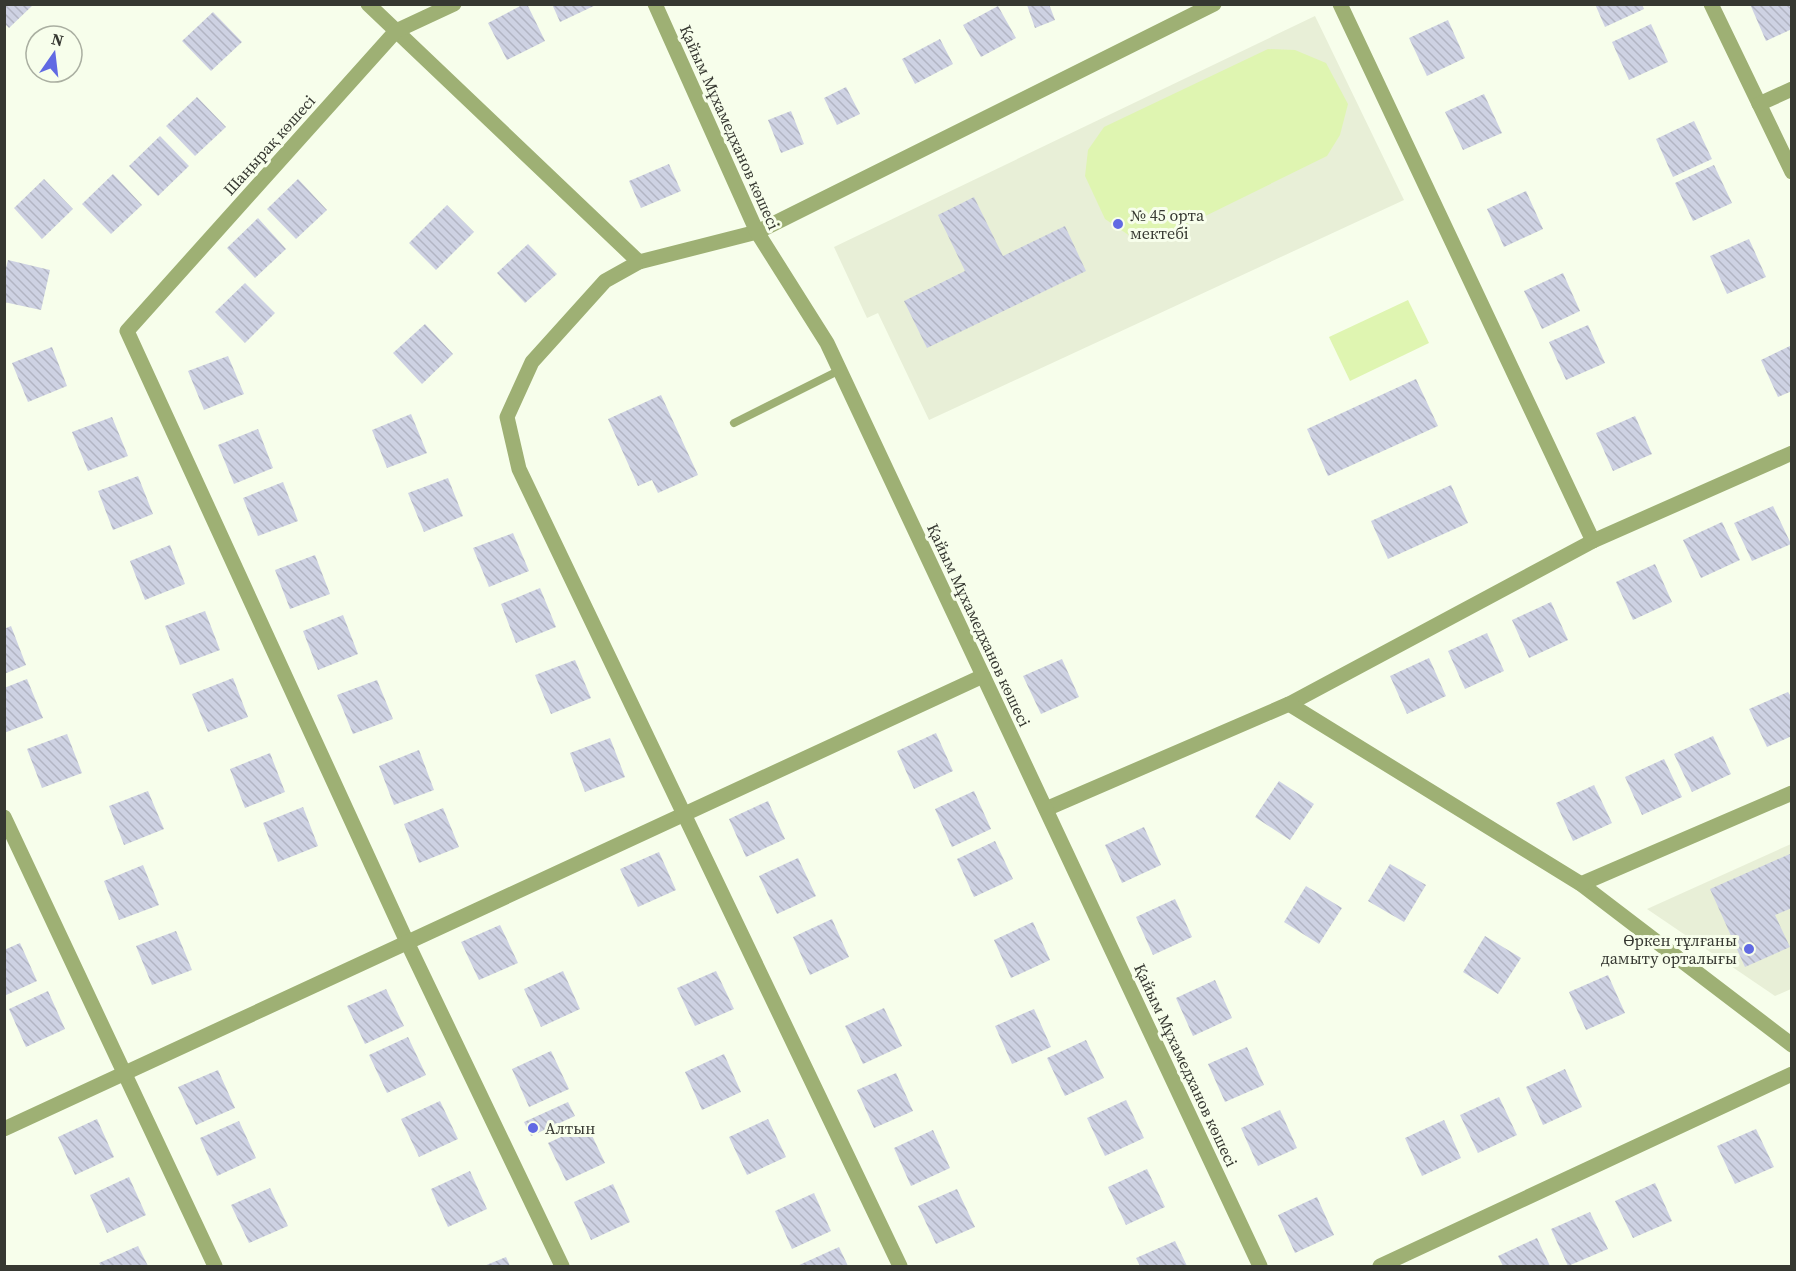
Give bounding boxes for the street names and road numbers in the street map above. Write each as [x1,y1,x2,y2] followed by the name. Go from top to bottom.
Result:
[675,21,785,233] street label: Қайым Мұхамедханов көшесі
[218,90,320,200] street label: Шаңырақ көшесі
[922,520,1036,730] street label: Қайым Мұхамедханов көшесі
[1129,960,1243,1170] street label: Қайым Мұхамедханов көшесі

